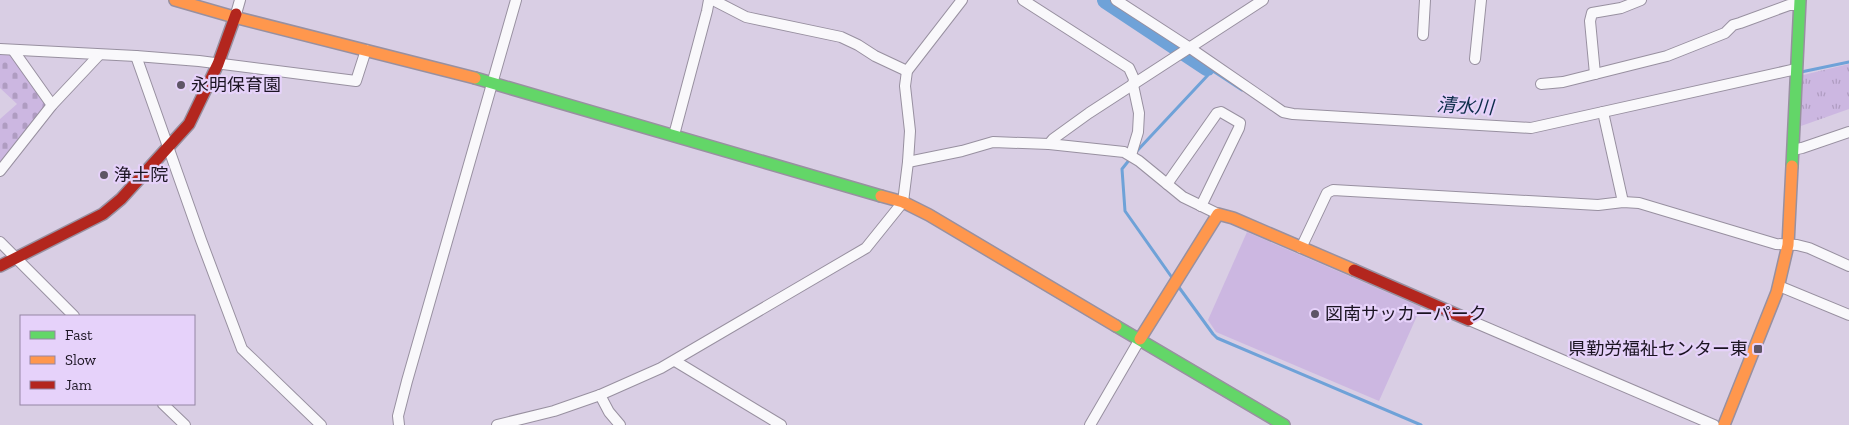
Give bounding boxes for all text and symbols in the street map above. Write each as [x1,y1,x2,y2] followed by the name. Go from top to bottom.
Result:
[191,74,281,96] place label: 永明保育園
[175,79,187,91] marker: 永明保育園
[1436,93,1496,119] water label: 清水川
[114,164,168,186] place label: 浄土院
[98,169,110,181] marker: 浄土院
[1325,303,1487,325] place label: 図南サッカーパーク
[1309,308,1321,320] marker: 図南サッカーパーク
[20,315,195,405] legend
[65,326,93,344] text: Fast
[1568,338,1748,360] place label: 県勤労福祉センター東
[1752,343,1764,355] marker: 県勤労福祉センター東
[65,351,97,369] text: Slow
[65,376,92,394] text: Jam

